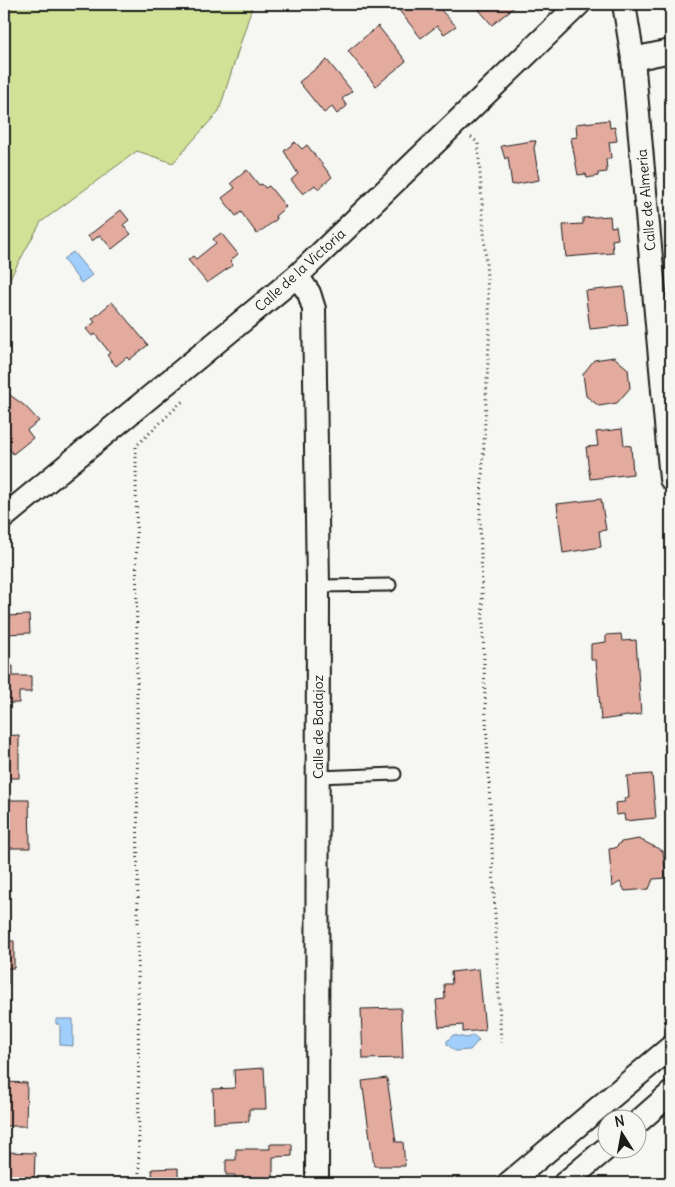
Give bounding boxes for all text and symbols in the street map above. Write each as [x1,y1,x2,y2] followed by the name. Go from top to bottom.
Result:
[633,148,659,252] street label: Calle de Almería
[251,224,349,316] street label: Calle de la Victoria
[309,675,327,779] street label: Calle de Badajoz
[598,1110,648,1160] north arrow
[613,1111,626,1131] text: N

